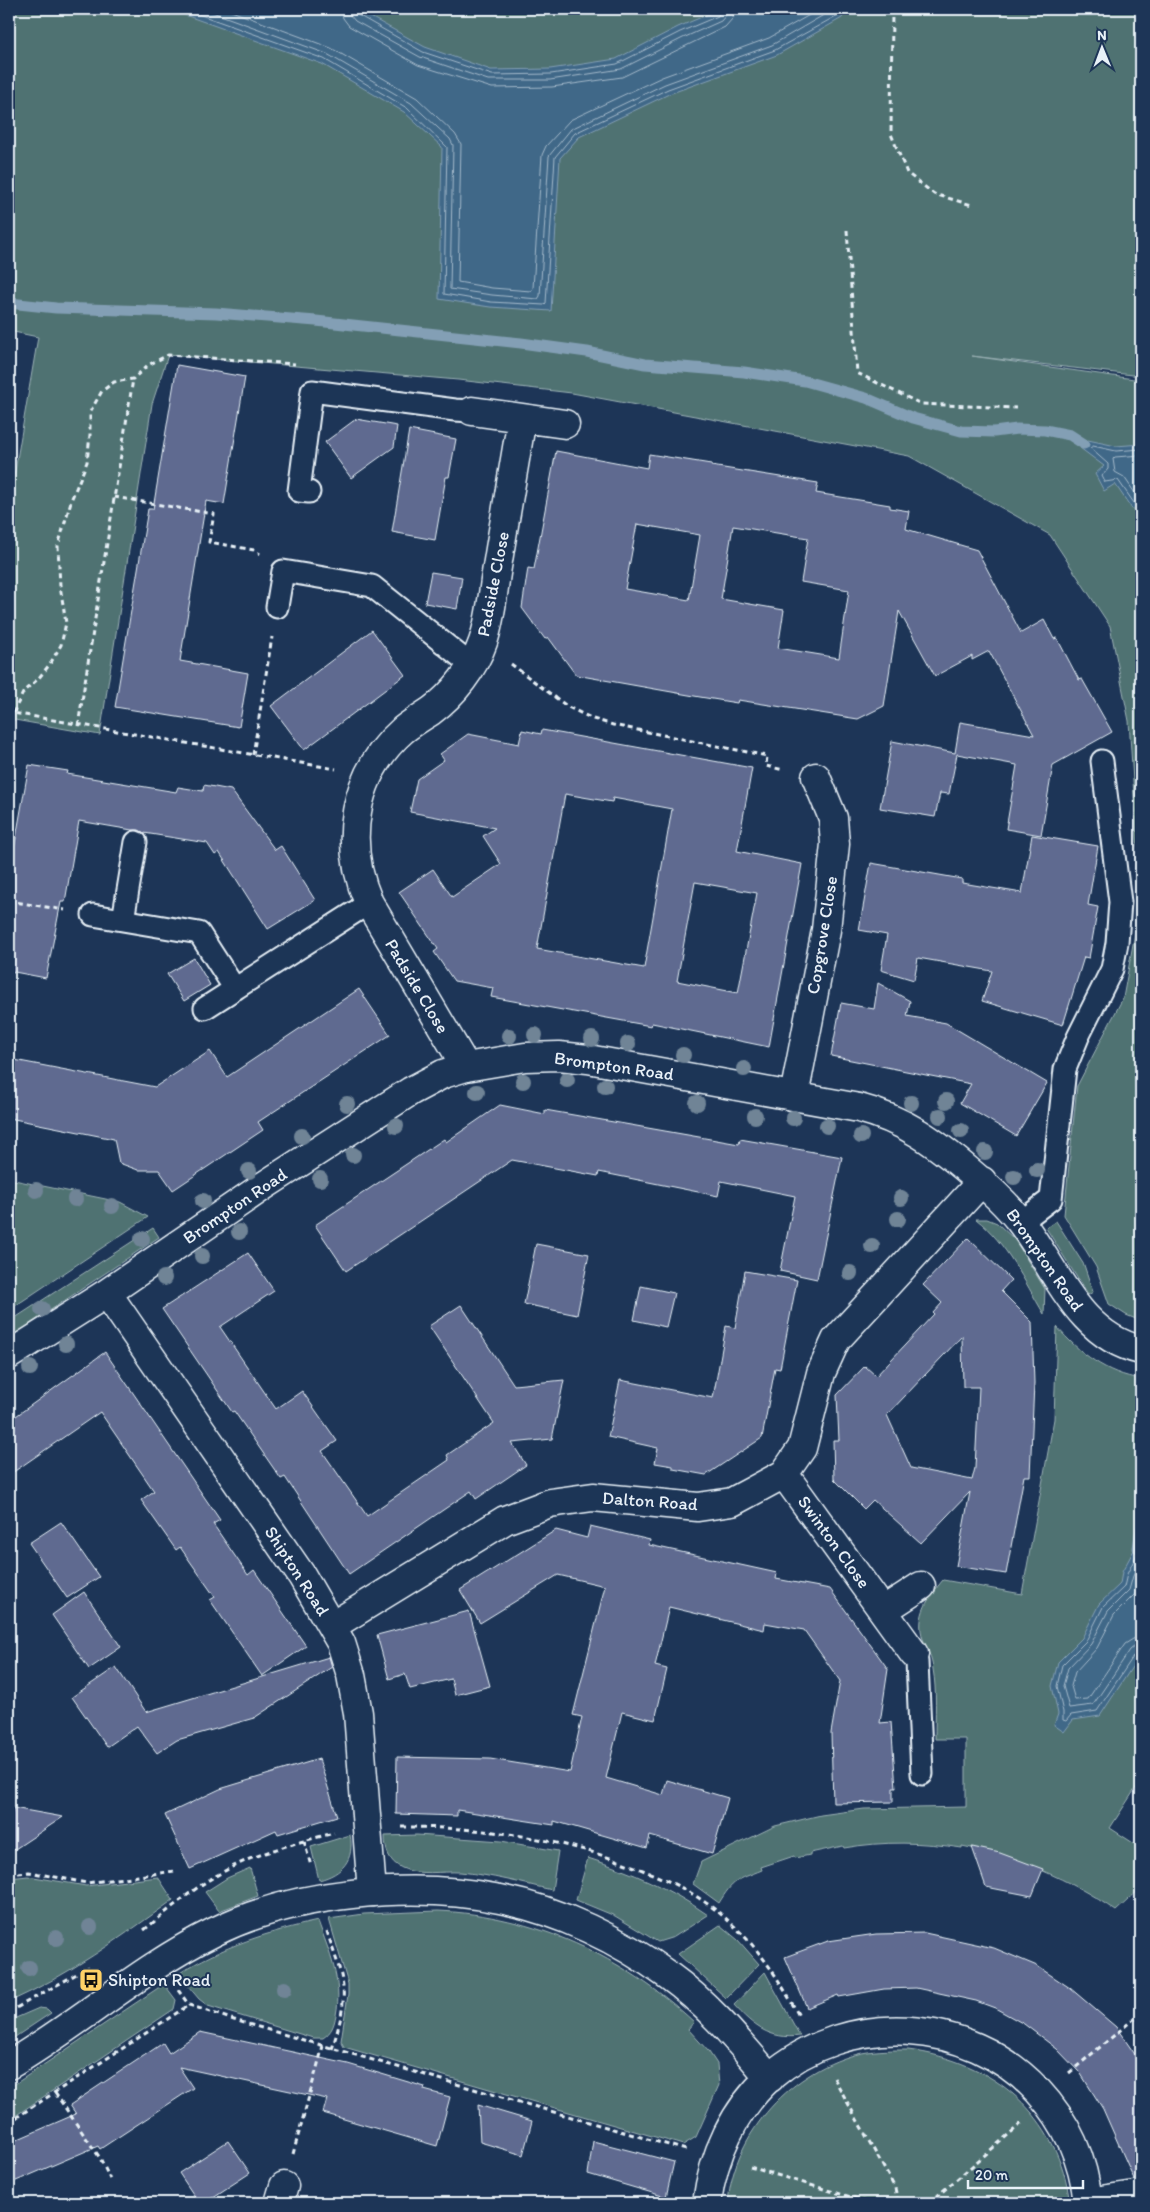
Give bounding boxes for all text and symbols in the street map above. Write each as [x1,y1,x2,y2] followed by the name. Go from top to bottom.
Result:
[1078,22,1128,72] north arrow
[1097,27,1107,44] text: N
[472,530,514,638] street label: Padside Close
[802,874,842,996] street label: Copgrove Close
[380,935,454,1037] street label: Padside Close
[553,1047,676,1085] street label: Brompton Road
[179,1163,291,1249] street label: Brompton Road
[1001,1204,1089,1316] street label: Brompton Road
[601,1487,699,1515] street label: Dalton Road
[793,1491,875,1593] street label: Swinton Close
[260,1522,334,1620] street label: Shipton Road
[78,1967,104,1993] bus stop icon: Shipton Road
[108,1969,211,1991] place label: Shipton Road
[968,2157,1082,2189] scale bar
[975,2166,1009,2184] text: 20 m

